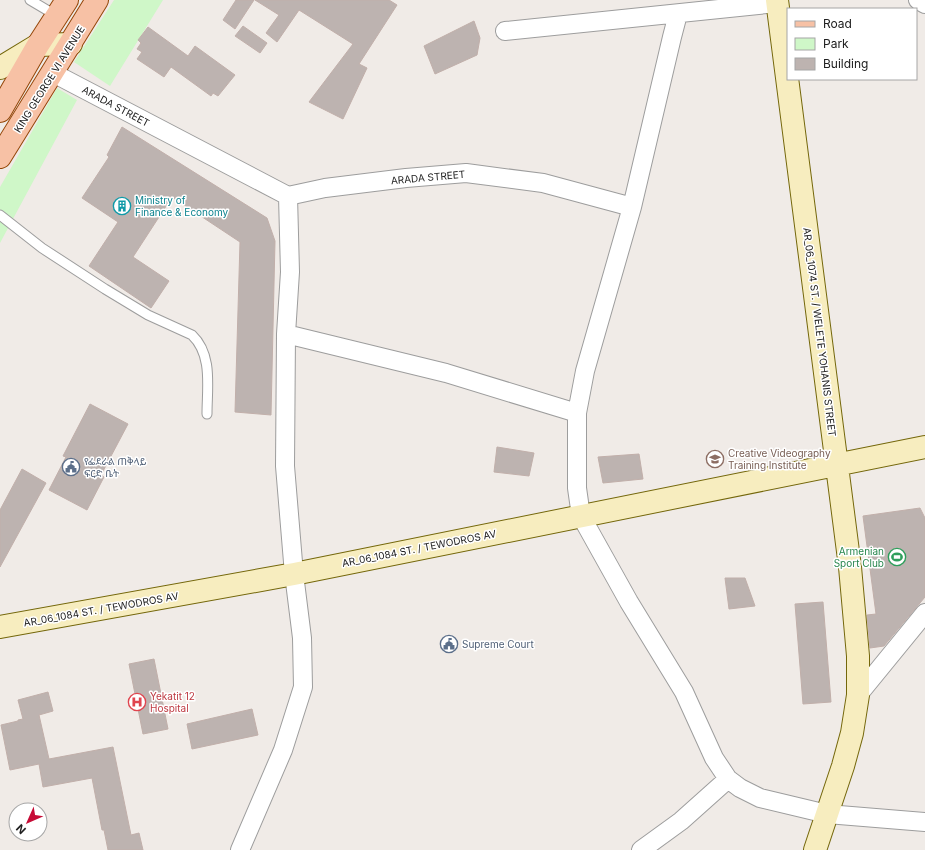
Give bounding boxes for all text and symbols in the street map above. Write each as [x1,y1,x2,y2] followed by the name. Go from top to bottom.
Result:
[787,8,917,80] legend
[823,16,852,31] text: Road
[11,23,87,135] street label: KING GEORGE VI AVENUE
[823,36,849,51] text: Park
[823,56,868,71] text: Building
[80,83,152,129] street label: ARADA STREET
[390,168,466,186] street label: ARADA STREET
[135,194,229,218] place label: Ministry of Finance & Economy
[112,196,132,216] building icon: Ministry of Finance & Economy
[801,227,839,437] street label: AR_06_1074 ST. / WELETE YOHANIS STREET
[728,447,831,471] place label: Creative Videography Training Institute
[705,449,725,469] school or university icon: Creative Videography Training Institute
[84,455,147,479] place label: የፌደራል ጠቅላይ ፍርድ ቤት
[61,457,81,477] public building icon: የፌደራል ጠቅላይ ፍርድ ቤት
[341,527,497,569] street label: AR_06_1084 ST. / TEWODROS AV
[834,545,884,569] place label: Armenian Sport Club
[887,547,907,567] sports icon: Armenian Sport Club
[23,589,179,629] street label: AR_06_1084 ST. / TEWODROS AV
[439,634,459,654] public building icon: Supreme Court
[462,638,534,650] place label: Supreme Court
[150,690,195,714] place label: Yekatit 12 Hospital
[127,692,147,712] hospital icon: Yekatit 12 Hospital
[8,802,48,842] north arrow
[13,821,29,837] text: N

